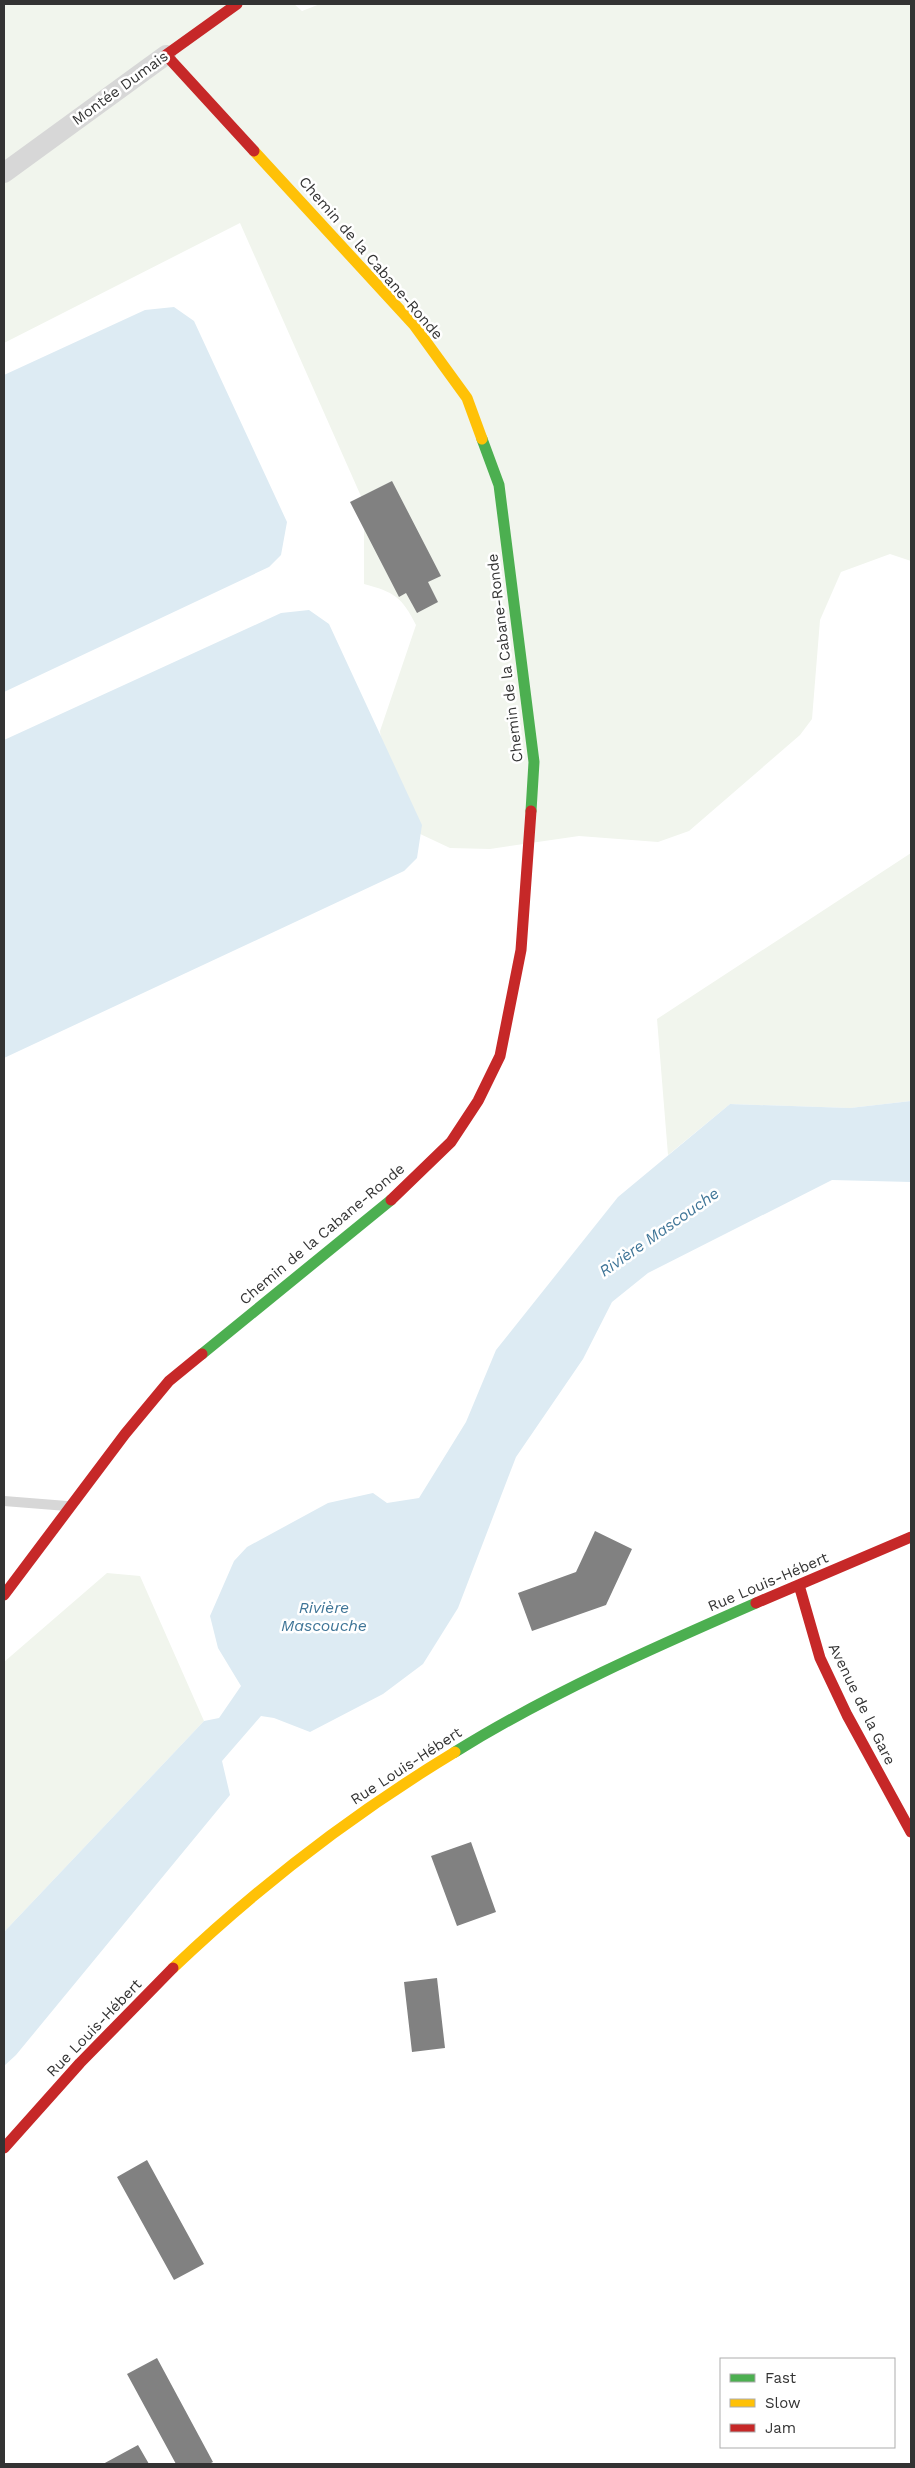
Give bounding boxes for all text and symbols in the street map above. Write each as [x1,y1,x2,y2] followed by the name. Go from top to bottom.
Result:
[68,47,172,129] street label: Montée Dumais
[295,173,447,343] street label: Chemin de la Cabane-Ronde
[483,553,527,763] street label: Chemin de la Cabane-Ronde
[236,1160,408,1308] street label: Chemin de la Cabane-Ronde
[595,1184,723,1280] water label: Rivière Mascouche
[705,1548,832,1615] street label: Rue Louis-Hébert
[281,1598,367,1635] water label: Rivière Mascouche
[825,1640,899,1768] street label: Avenue de la Gare
[347,1723,466,1809] street label: Rue Louis-Hébert
[43,1975,146,2081] street label: Rue Louis-Hébert
[720,2358,895,2448] legend
[765,2369,797,2387] text: Fast
[765,2394,801,2412] text: Slow
[765,2419,796,2437] text: Jam

